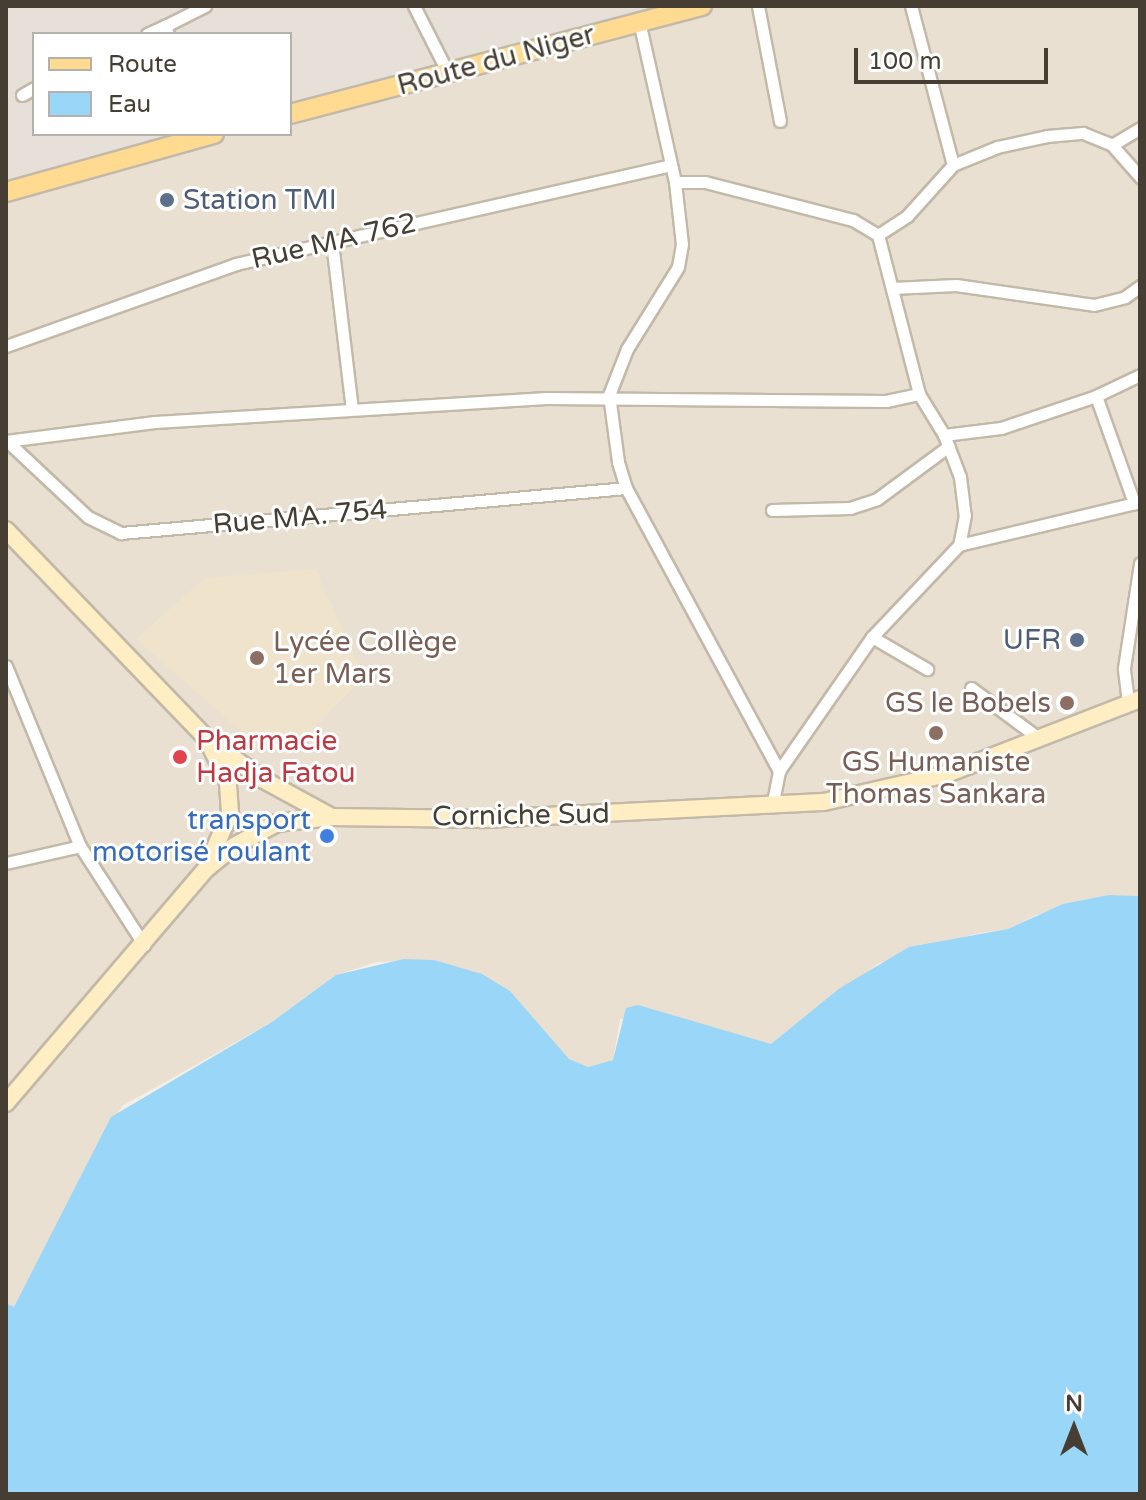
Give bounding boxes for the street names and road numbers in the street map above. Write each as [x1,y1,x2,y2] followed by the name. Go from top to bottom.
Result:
[394,17,598,103] street label: Route du Niger
[248,206,420,276] street label: Rue MA 762
[211,493,389,541] street label: Rue MA. 754
[432,797,610,833] street label: Corniche Sud

